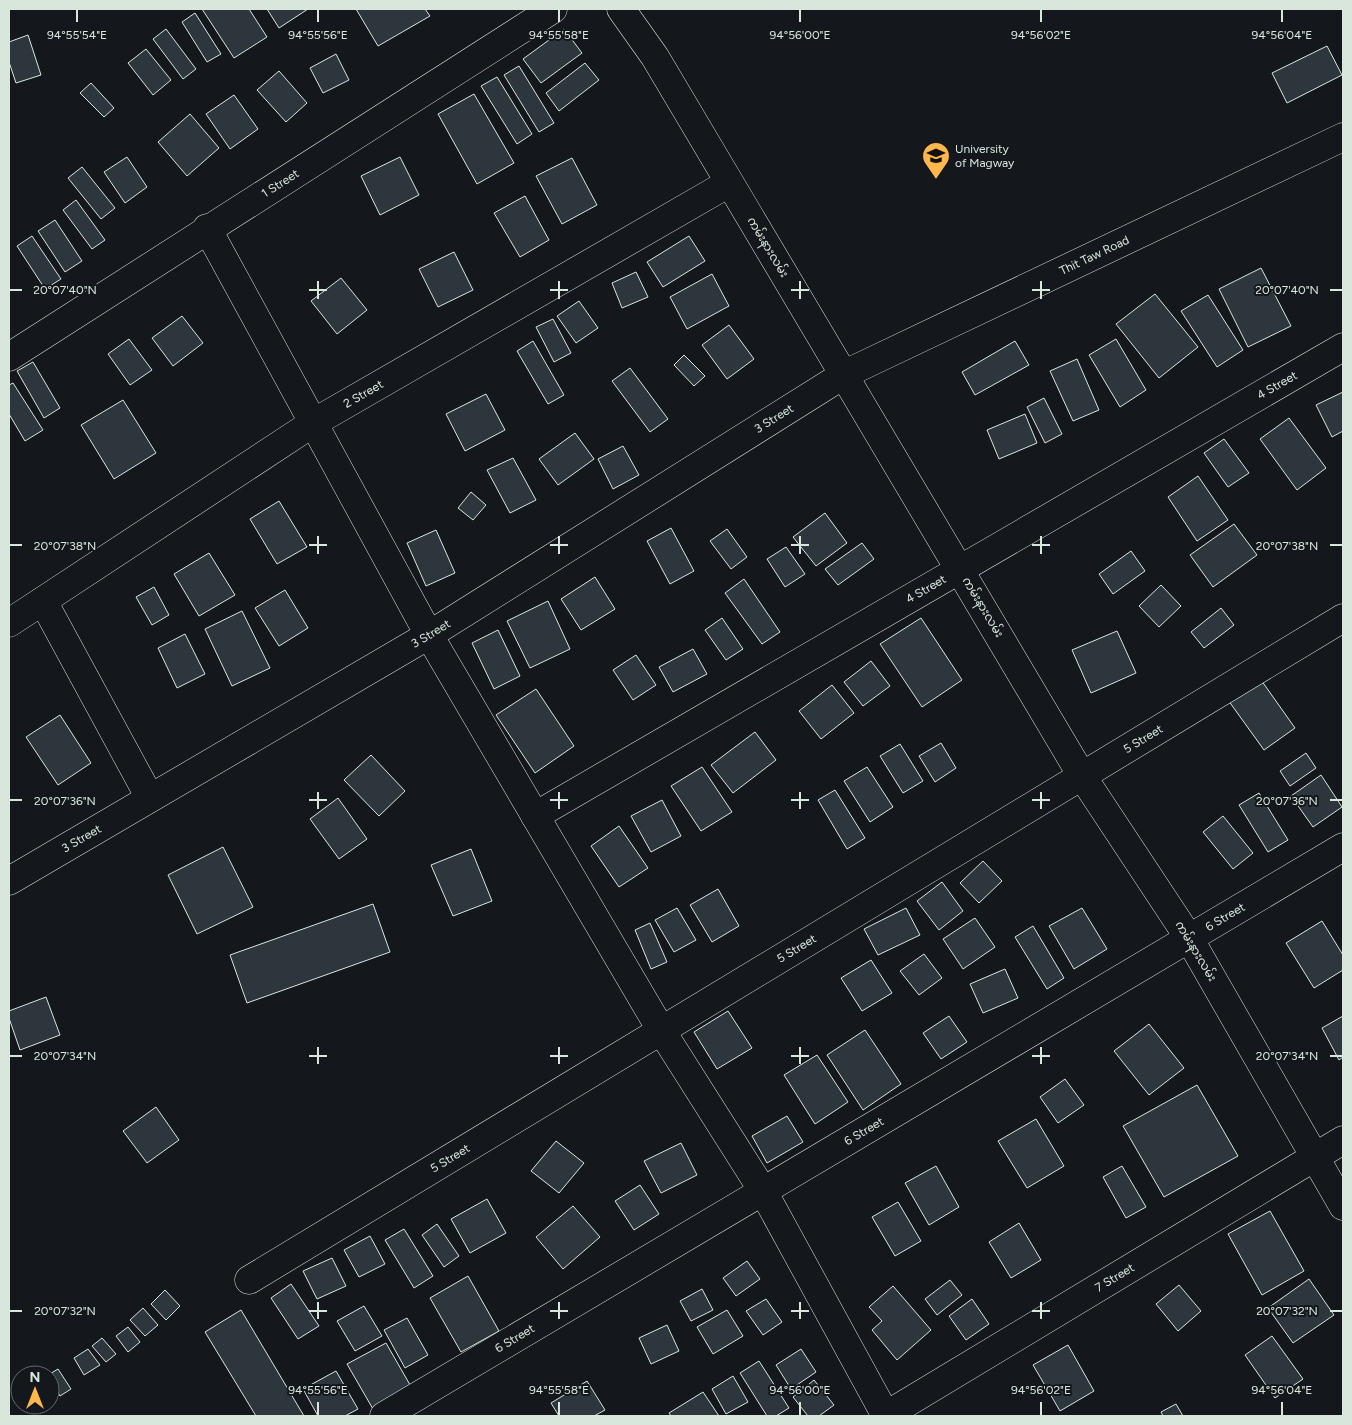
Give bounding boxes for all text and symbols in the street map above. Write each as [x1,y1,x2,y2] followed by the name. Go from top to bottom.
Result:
[47,28,107,42] text: 94°55'54"E
[288,28,348,42] text: 94°55'56"E
[529,28,589,42] text: 94°55'58"E
[769,28,831,42] text: 94°56'00"E
[1011,28,1071,42] text: 94°56'02"E
[1252,28,1312,42] text: 94°56'04"E
[921,141,951,180] school or university icon: University of Magway
[955,142,1015,170] place label: University of Magway
[259,166,302,201] street label: 1 Street
[742,213,793,281] street label: ကမ်းနားလမ်း
[1057,233,1132,278] street label: Thit Taw Road
[33,283,97,297] text: 20°07'40"N
[1255,283,1319,297] text: 20°07'40"N
[1254,368,1300,402] street label: 4 Street
[341,377,386,411] street label: 2 Street
[752,401,796,436] street label: 3 Street
[34,539,96,553] text: 20°07'38"N
[1256,539,1318,553] text: 20°07'38"N
[903,572,949,606] street label: 4 Street
[957,573,1008,641] street label: ကမ်းနားလမ်း
[409,616,453,651] street label: 3 Street
[1121,721,1166,756] street label: 5 Street
[34,794,96,808] text: 20°07'36"N
[1256,794,1318,808] text: 20°07'36"N
[59,821,104,855] street label: 3 Street
[1203,900,1248,934] street label: 6 Street
[1170,917,1221,985] street label: ကမ်းနားလမ်း
[774,931,819,966] street label: 5 Street
[34,1049,96,1063] text: 20°07'34"N
[1256,1049,1318,1063] text: 20°07'34"N
[842,1114,887,1148] street label: 6 Street
[428,1141,473,1176] street label: 5 Street
[1092,1260,1137,1295] street label: 7 Street
[34,1304,96,1318] text: 20°07'32"N
[1256,1304,1318,1318] text: 20°07'32"N
[492,1321,537,1356] street label: 6 Street
[10,1365,60,1415] north arrow
[30,1369,40,1386] text: N
[288,1383,348,1397] text: 94°55'56"E
[529,1383,589,1397] text: 94°55'58"E
[769,1383,831,1397] text: 94°56'00"E
[1011,1383,1071,1397] text: 94°56'02"E
[1252,1383,1312,1397] text: 94°56'04"E

